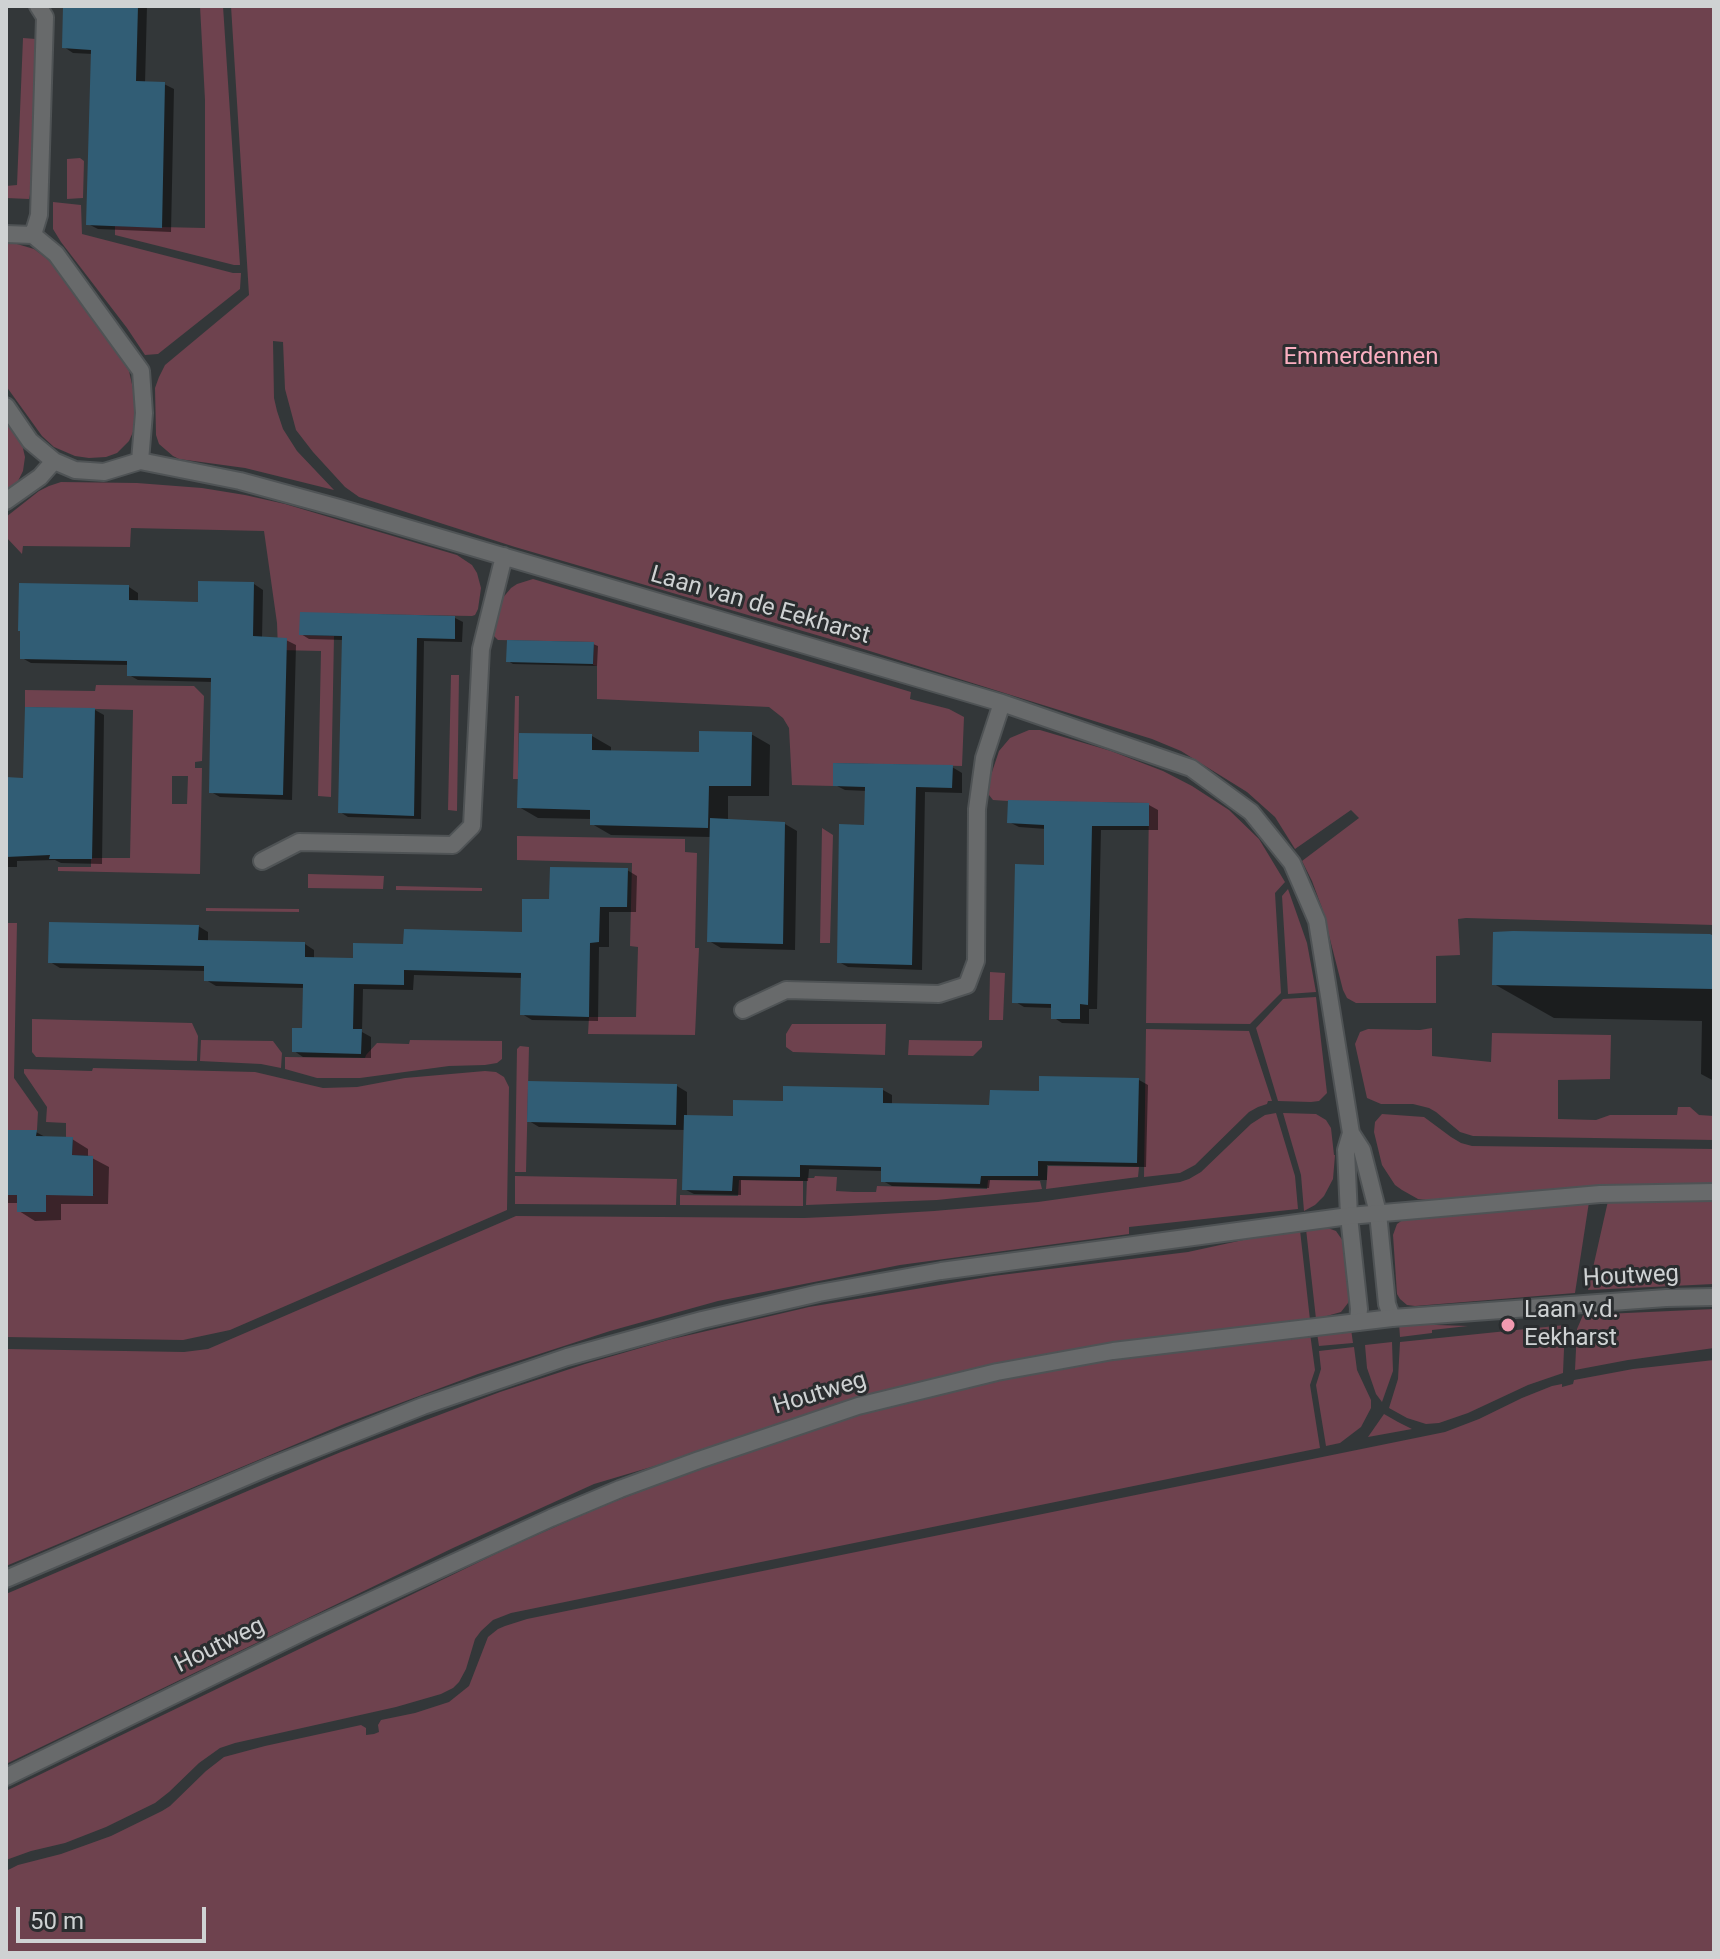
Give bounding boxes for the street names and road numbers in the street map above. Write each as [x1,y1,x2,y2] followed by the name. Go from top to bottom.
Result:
[647,561,873,651] street label: Laan van de Eekharst
[1582,1260,1680,1294] street label: Houtweg
[770,1366,870,1422] street label: Houtweg
[170,1612,270,1680] street label: Houtweg

